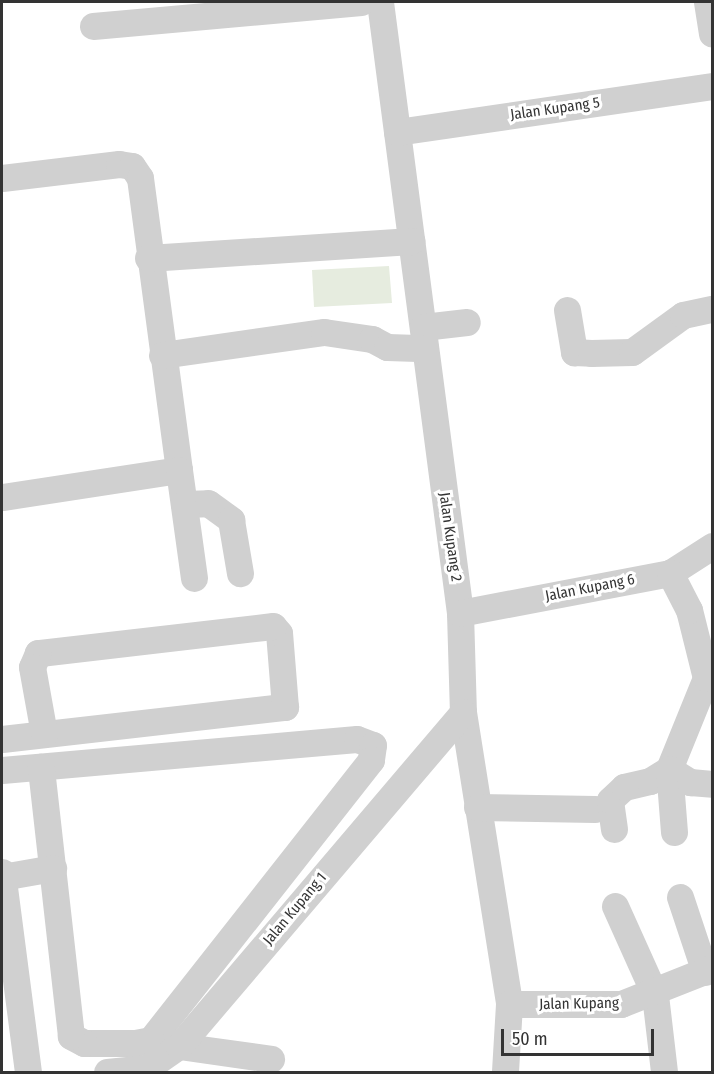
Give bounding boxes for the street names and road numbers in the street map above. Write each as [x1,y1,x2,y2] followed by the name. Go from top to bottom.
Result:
[509,94,601,124] street label: Jalan Kupang 5
[435,491,465,583] street label: Jalan Kupang 2
[544,571,636,605] street label: Jalan Kupang 6
[259,869,331,949] street label: Jalan Kupang 1
[539,994,619,1014] street label: Jalan Kupang

